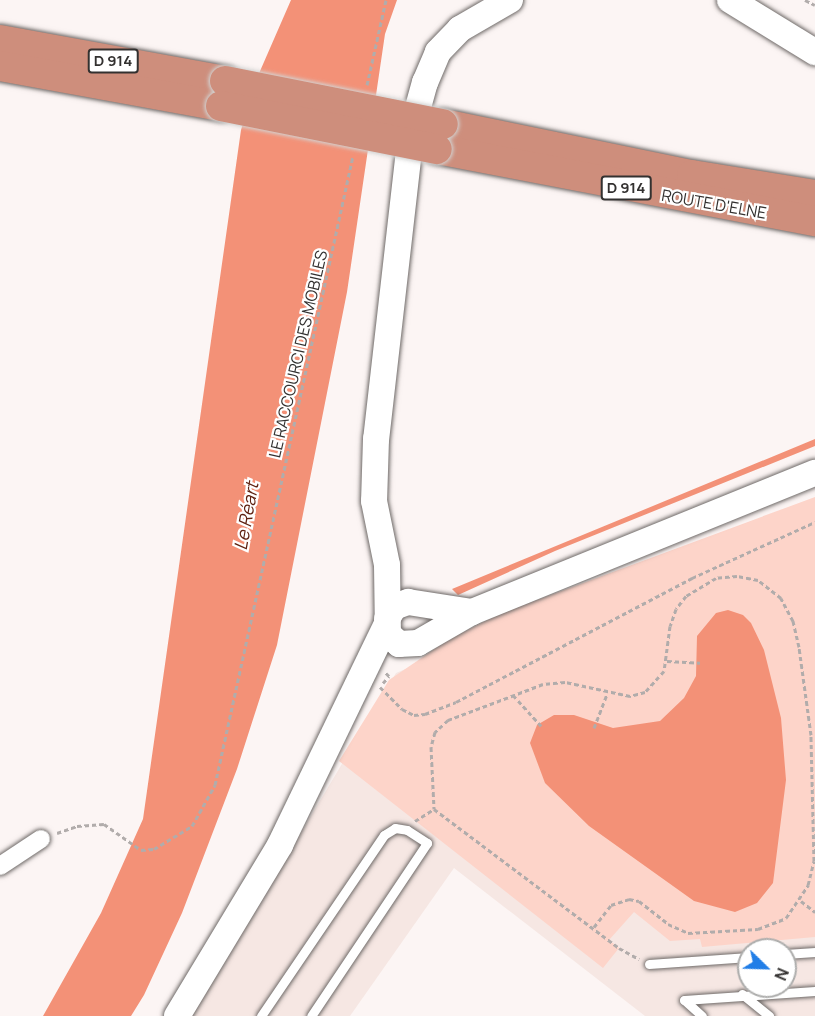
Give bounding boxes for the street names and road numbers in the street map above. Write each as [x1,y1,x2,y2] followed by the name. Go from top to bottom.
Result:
[88,49,138,73] road number: D 914
[600,176,652,200] road number: D 914
[660,185,768,223] street label: ROUTE D'ELNE
[265,248,331,460] street label: LE RACCOURCI DES MOBILES

